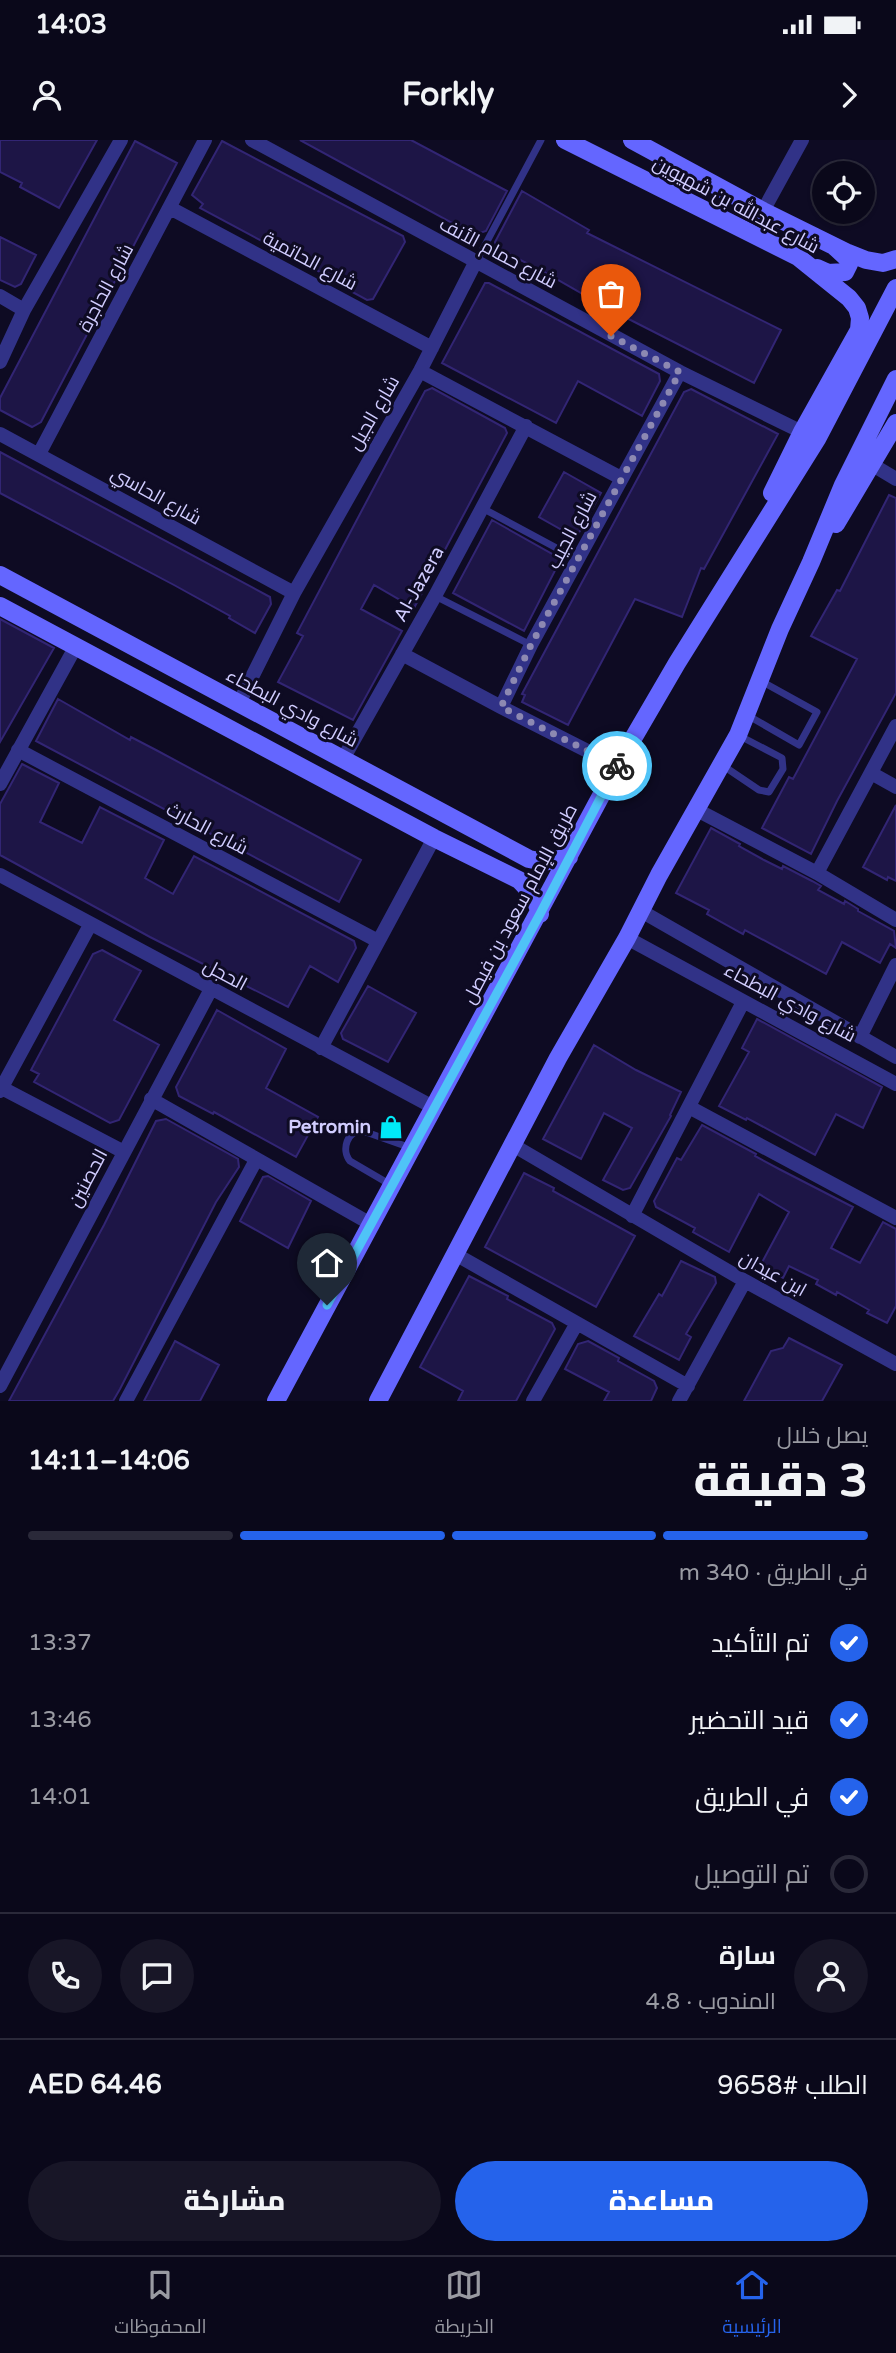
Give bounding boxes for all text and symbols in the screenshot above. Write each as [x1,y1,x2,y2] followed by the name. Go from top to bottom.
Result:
[35,9,107,40] text: 14:03
[28,76,66,114] icon: person
[402,76,494,114] text: Forkly
[830,76,868,114] icon: forward
[648,150,824,260] street label: شارع عبدالله بن شهيوين
[812,161,875,224] map controls
[812,161,875,224] button: locate
[434,213,561,295] street label: شارع حمام الأنف
[258,227,361,297] street label: شارع الحاتمية
[74,240,140,337] street label: شارع الحاجرة
[581,264,641,336] pin
[592,275,630,313] icon: bag
[344,372,406,455] street label: شارع الجيل
[106,462,205,532] street label: شارع الحاسي
[542,487,603,573] street label: شارع الجيب
[389,542,449,626] street label: Al-Jazera
[221,664,362,755] street label: شارع وادي البطحاء
[582,731,652,801] courier
[598,747,636,785] icon: bike
[162,798,252,861] street label: شارع الحارث
[458,800,584,1009] street label: طريق الإمام سعود بن فيصل
[199,954,251,996] street label: الحجل
[719,959,860,1050] street label: شارع وادي البطحاء
[377,1113,405,1141] shop icon: Petromin
[288,1116,371,1138] place label: Petromin
[64,1145,112,1211] street label: الحصنين
[297,1233,357,1305] pin
[308,1244,346,1282] icon: home
[736,1247,810,1301] street label: ابن عيدان
[777,1422,868,1450] text: يصل خلال
[28,1445,190,1476] text: 14:06–14:11
[694,1454,868,1509] text: 3 دقيقة
[679,1559,868,1587] text: في الطريق · 340 m
[830,1624,868,1662] icon: check
[711,1628,809,1659] text: تم التأكيد
[28,1629,92,1657] text: 13:37
[830,1701,868,1739] icon: check
[690,1705,809,1736] text: قيد التحضير
[28,1706,92,1734] text: 13:46
[830,1778,868,1816] icon: check
[695,1782,809,1813] text: في الطريق
[28,1783,92,1811] text: 14:01
[694,1859,809,1890] text: تم التوصيل
[28,1939,102,2013] button: phone
[120,1939,194,2013] button: chat
[794,1939,868,2013] button: person
[719,1940,776,1971] text: سارة
[645,1988,776,2016] text: المندوب · 4.8
[28,2069,162,2100] text: AED 64.46
[717,2070,868,2101] text: الطلب #9658
[28,2161,441,2241] button: مشاركة
[455,2161,868,2241] button: مساعدة
[114,2266,207,2344] tab: المحفوظات
[435,2266,494,2344] tab: الخريطة
[722,2266,782,2344] tab: الرئيسية

